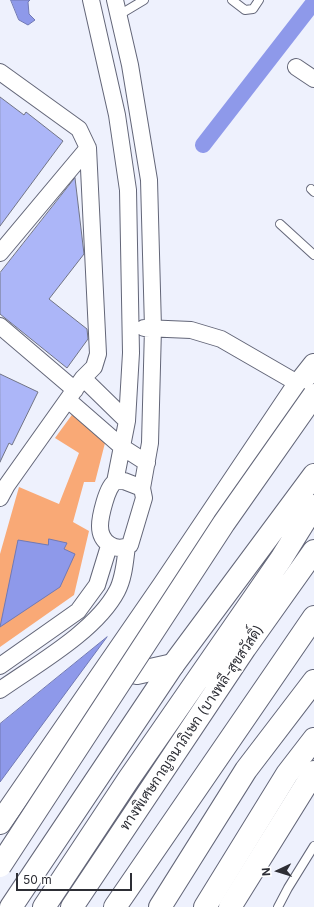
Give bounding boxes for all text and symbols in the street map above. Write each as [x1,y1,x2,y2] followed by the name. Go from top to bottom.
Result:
[117,622,267,834] street label: ทางพิเศษกาญจนาภิเษก (บางพลี-สุขสวัสดิ์)
[258,851,298,891] north arrow
[18,865,134,891] scale bar
[259,867,273,877] text: N
[23,872,52,887] text: 50 m

